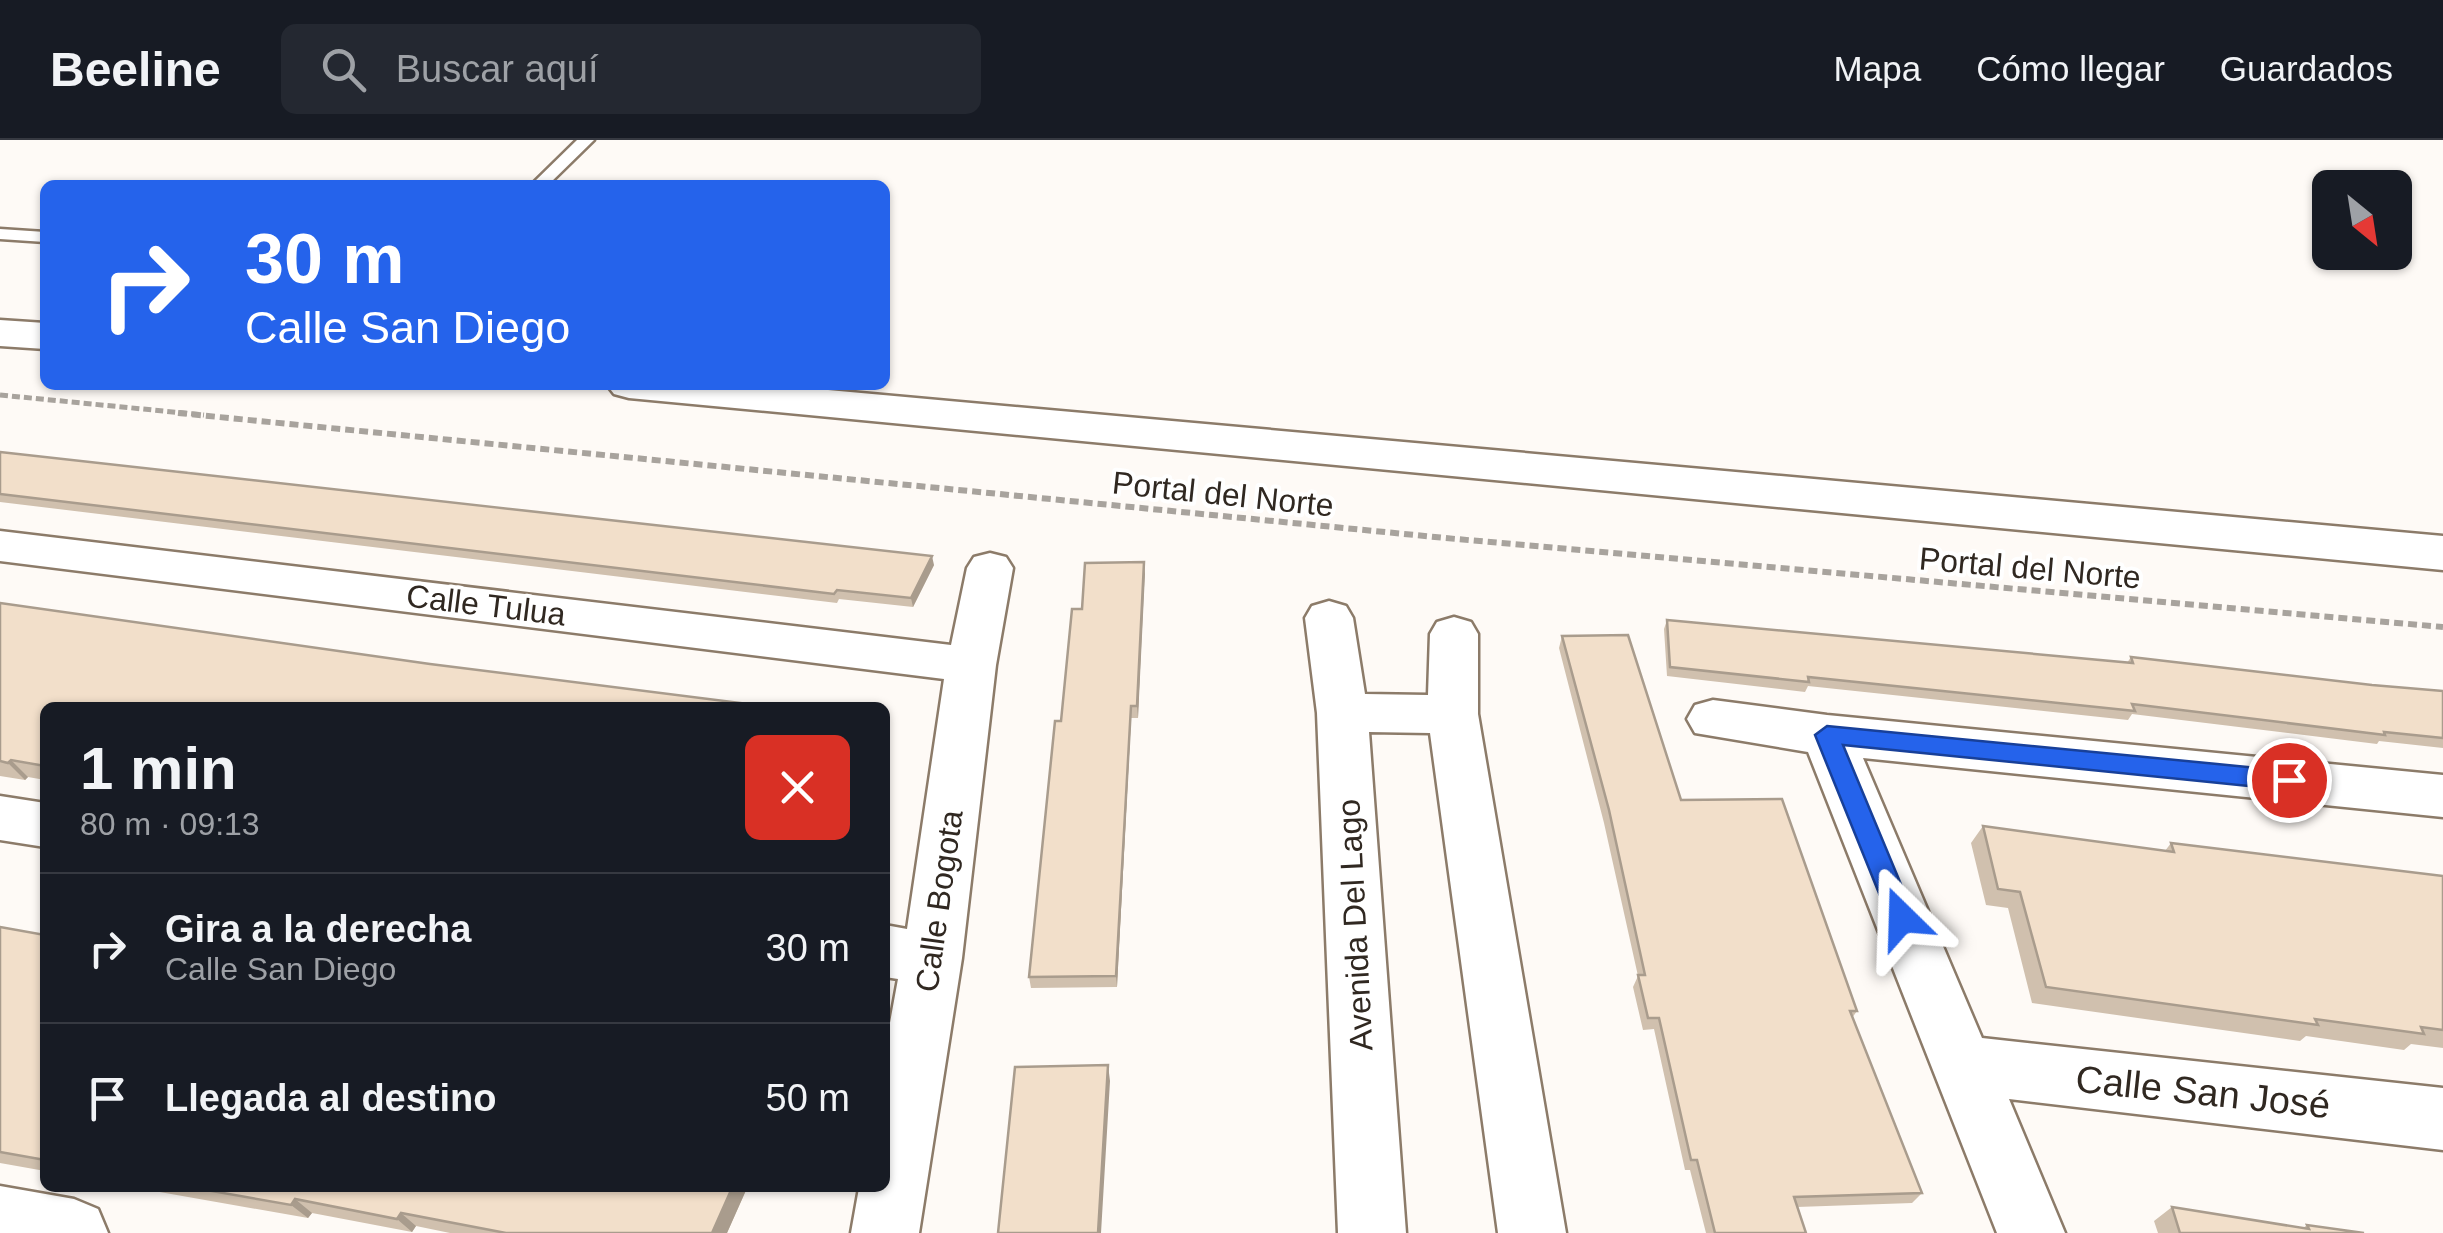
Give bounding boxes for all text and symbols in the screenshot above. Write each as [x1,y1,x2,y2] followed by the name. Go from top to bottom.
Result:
[281,24,981,114] search box
[316,42,371,97] icon: search
[50,43,221,96] text: Beeline
[396,48,599,90] text: Buscar aquí
[1834,49,1921,88] text: Mapa
[1976,49,2165,88] text: Cómo llegar
[2220,49,2393,88] text: Guardados
[2312,170,2412,270] north arrow
[2312,170,2412,270] map controls
[80,220,210,350] icon: right
[245,220,405,298] text: 30 m
[245,302,570,353] text: Calle San Diego
[1111,464,1335,524] street label: Portal del Norte
[1918,540,2142,596] street label: Portal del Norte
[404,577,568,633] street label: Calle Tulua
[80,735,237,802] text: 1 min
[745,735,850,840] button: close
[2247,738,2332,823] pin
[2262,753,2317,808] icon: arrive
[1330,798,1380,1052] street label: Avenida Del Lago
[80,806,260,842] text: 80 m · 09:13
[908,808,970,994] street label: Calle Bogota
[1850,866,1954,970] position arrow
[165,908,471,950] text: Gira a la derecha
[80,921,135,976] icon: right
[766,927,850,969] text: 30 m
[165,951,396,987] text: Calle San Diego
[2074,1058,2332,1126] street label: Calle San José
[80,1071,135,1126] icon: arrive
[165,1077,497,1119] text: Llegada al destino
[766,1077,850,1119] text: 50 m

